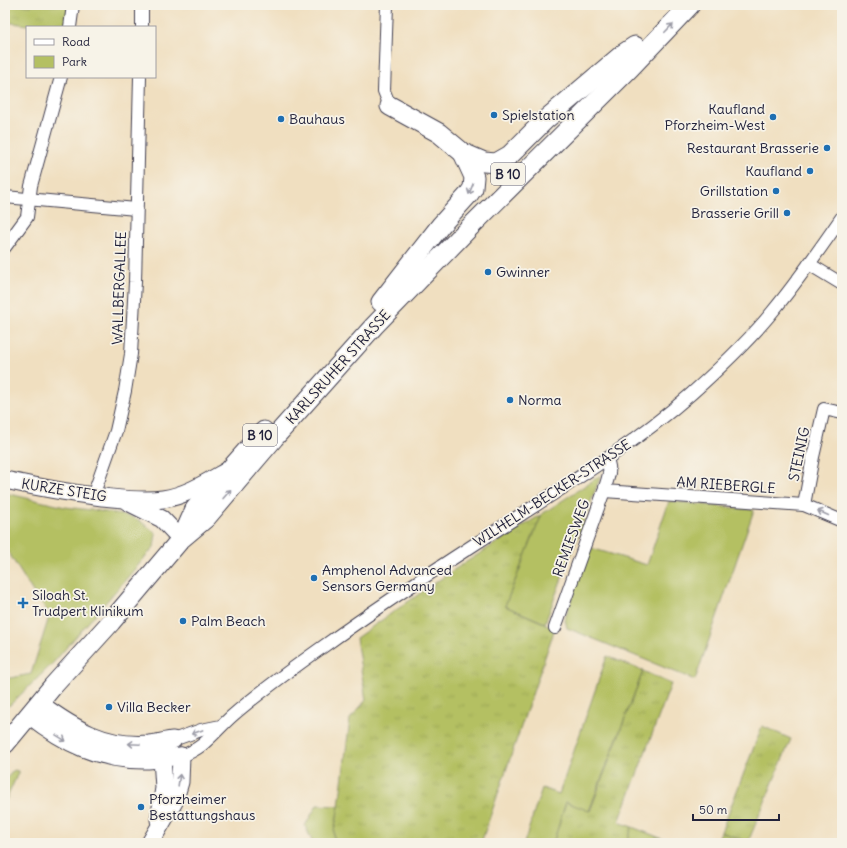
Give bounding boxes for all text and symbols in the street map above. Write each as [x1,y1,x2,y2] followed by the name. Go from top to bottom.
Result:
[664,23,673,33] one-way arrow
[26,26,156,78] legend
[62,34,90,49] text: Road
[62,54,87,69] text: Park
[665,100,765,134] place label: Kaufland Pforzheim-West
[502,106,575,124] place label: Spielstation
[289,110,345,128] place label: Bauhaus
[489,110,499,120] marker: Spielstation
[768,112,778,122] marker: Kaufland Pforzheim-West
[276,114,286,124] marker: Bauhaus
[687,139,819,157] place label: Restaurant Brasserie
[822,143,832,153] marker: Restaurant Brasserie
[745,162,802,180] place label: Kaufland
[491,163,525,185] road number: B 10
[805,166,815,176] marker: Kaufland
[466,182,474,194] one-way arrow
[700,182,768,200] place label: Grillstation
[771,186,781,196] marker: Grillstation
[691,204,779,222] place label: Brasserie Grill
[782,208,792,218] marker: Brasserie Grill
[108,231,130,345] street label: WALLBERGALLEE
[496,263,550,281] place label: Gwinner
[483,267,493,277] marker: Gwinner
[282,306,394,428] street label: KARLSRUHER STRASSE
[518,391,561,409] place label: Norma
[505,395,515,405] marker: Norma
[243,424,277,446] road number: B 10
[784,425,814,483] street label: STEINIG
[470,435,634,551] street label: WILHELM-BECKER-STRASSE
[676,473,776,497] street label: AM RIEBERGLE
[20,474,108,506] street label: KURZE STEIG
[222,489,231,499] one-way arrow
[549,497,593,579] street label: REMIESWEG
[818,509,830,516] one-way arrow
[322,561,452,595] place label: Amphenol Advanced Sensors Germany
[309,573,319,583] marker: Amphenol Advanced Sensors Germany
[32,586,143,620] place label: Siloah St. Trudpert Klinikum
[17,597,29,609] marker: Siloah St. Trudpert Klinikum
[191,612,266,630] place label: Palm Beach
[178,616,188,626] marker: Palm Beach
[117,698,191,716] place label: Villa Becker
[104,702,114,712] marker: Villa Becker
[191,729,203,737] one-way arrow
[55,734,67,742] one-way arrow
[128,740,141,747] one-way arrow
[175,774,183,787] one-way arrow
[149,790,255,824] place label: Pforzheimer Bestattungshaus
[693,796,779,822] scale bar
[136,802,146,812] marker: Pforzheimer Bestattungshaus
[699,802,728,817] text: 50 m

